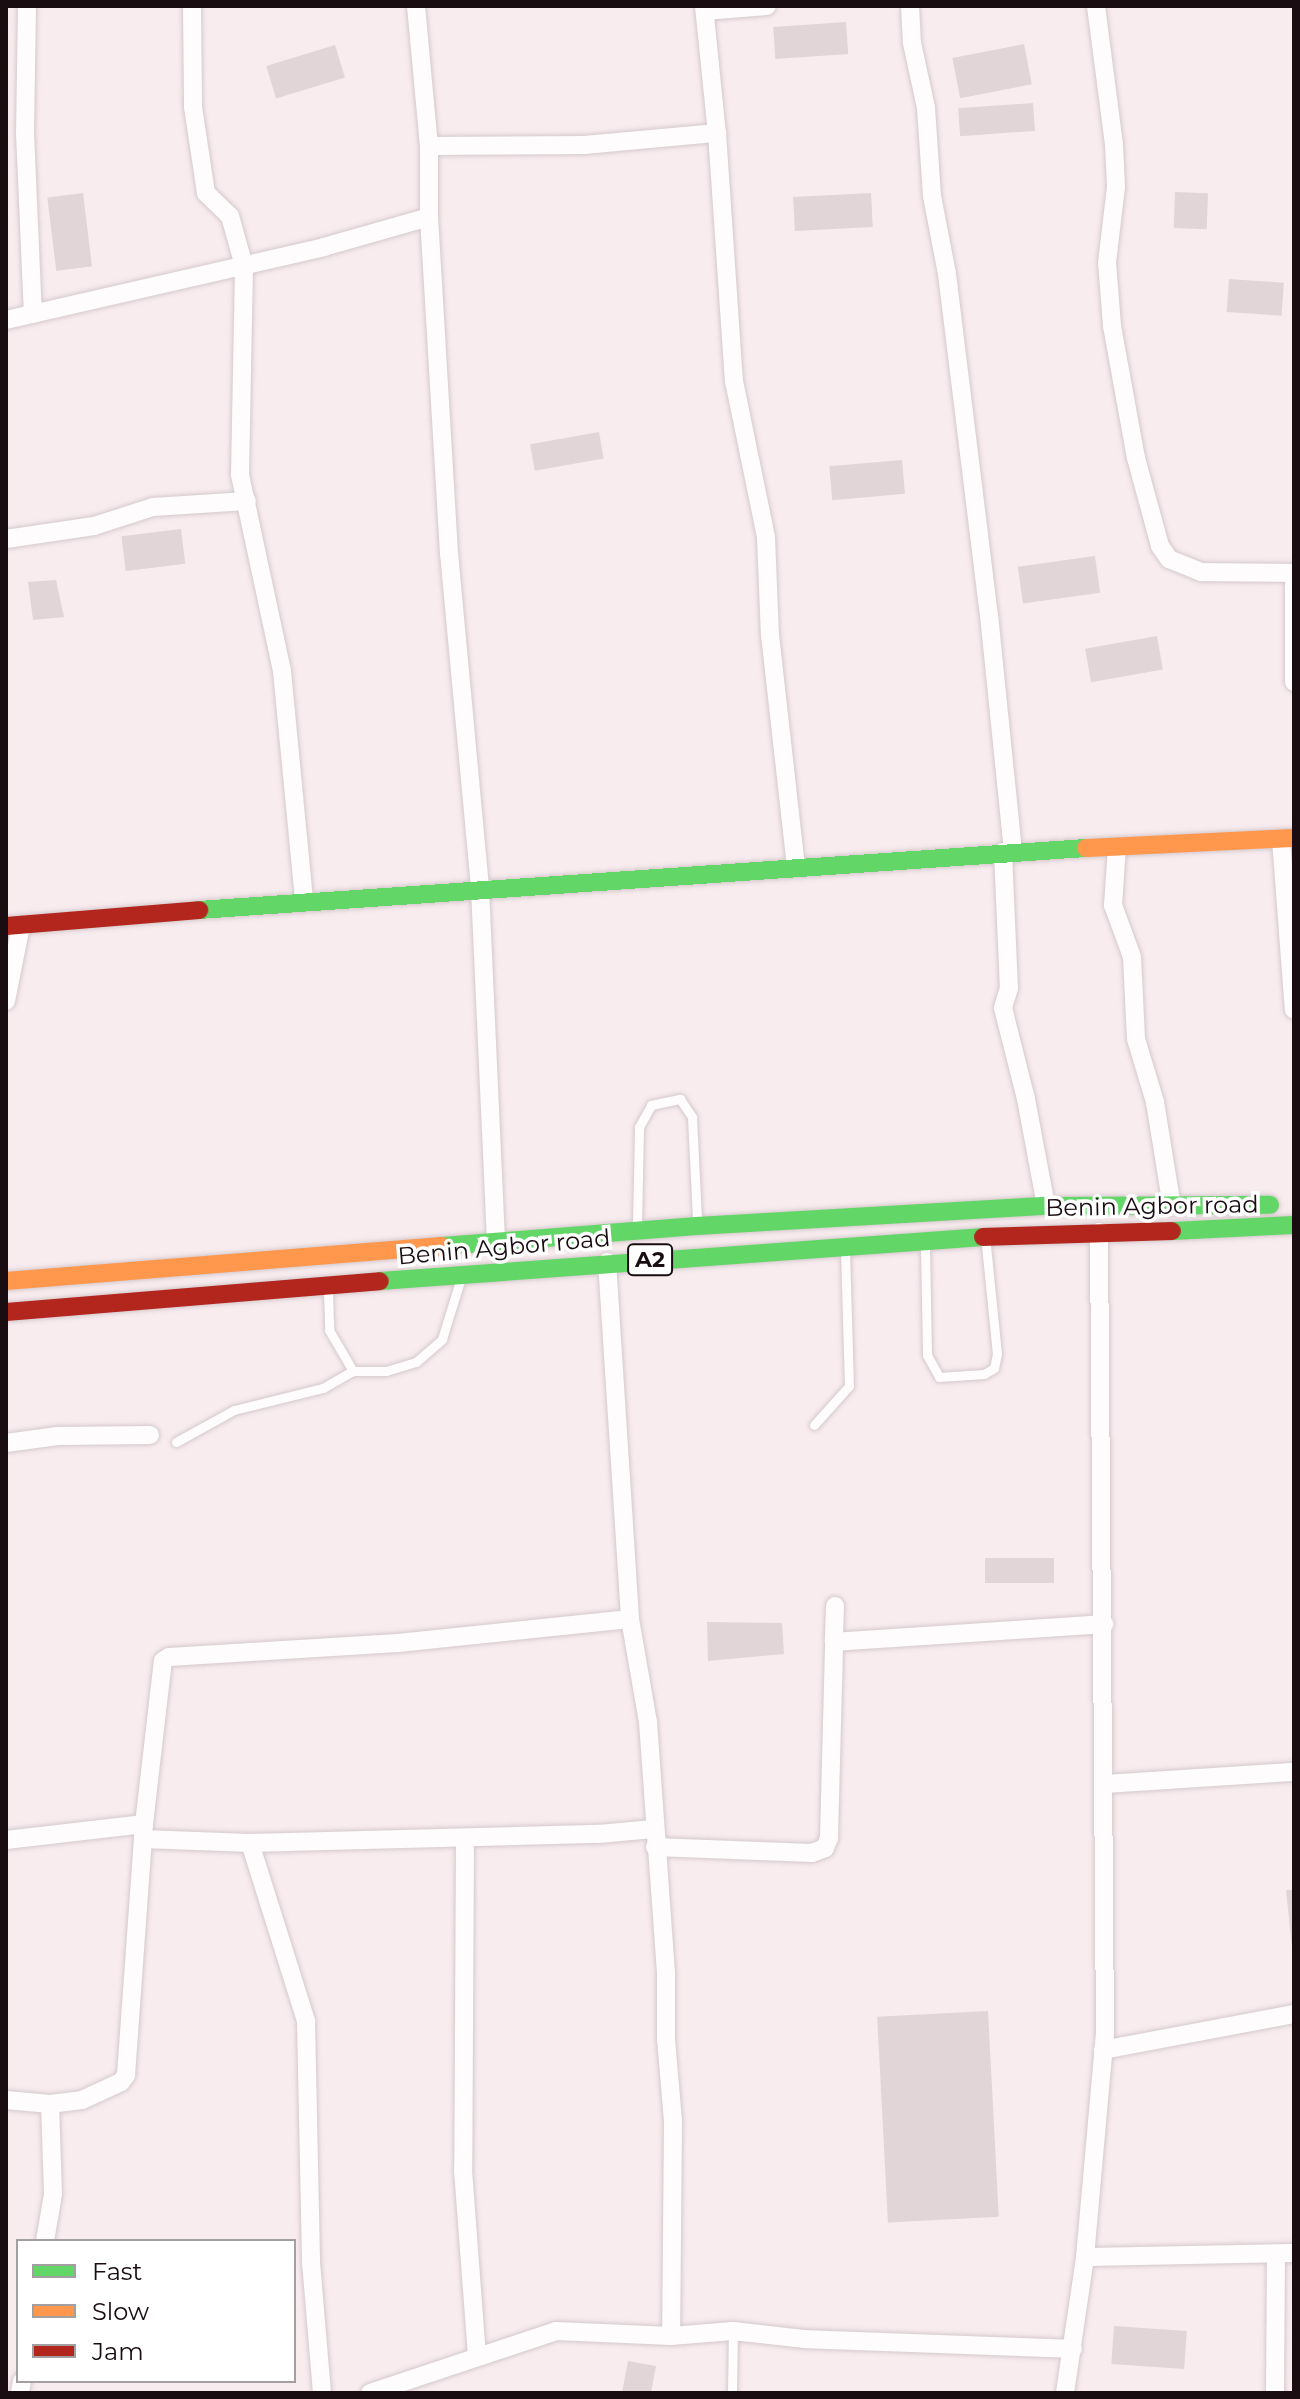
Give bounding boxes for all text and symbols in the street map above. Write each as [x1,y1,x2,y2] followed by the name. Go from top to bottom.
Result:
[1045,1190,1259,1222] street label: Benin Agbor road
[397,1223,611,1271] street label: Benin Agbor road
[626,1242,674,1278] road number: A2
[16,2239,296,2383] legend
[92,2257,142,2286] text: Fast
[92,2297,149,2326] text: Slow
[92,2337,144,2366] text: Jam

